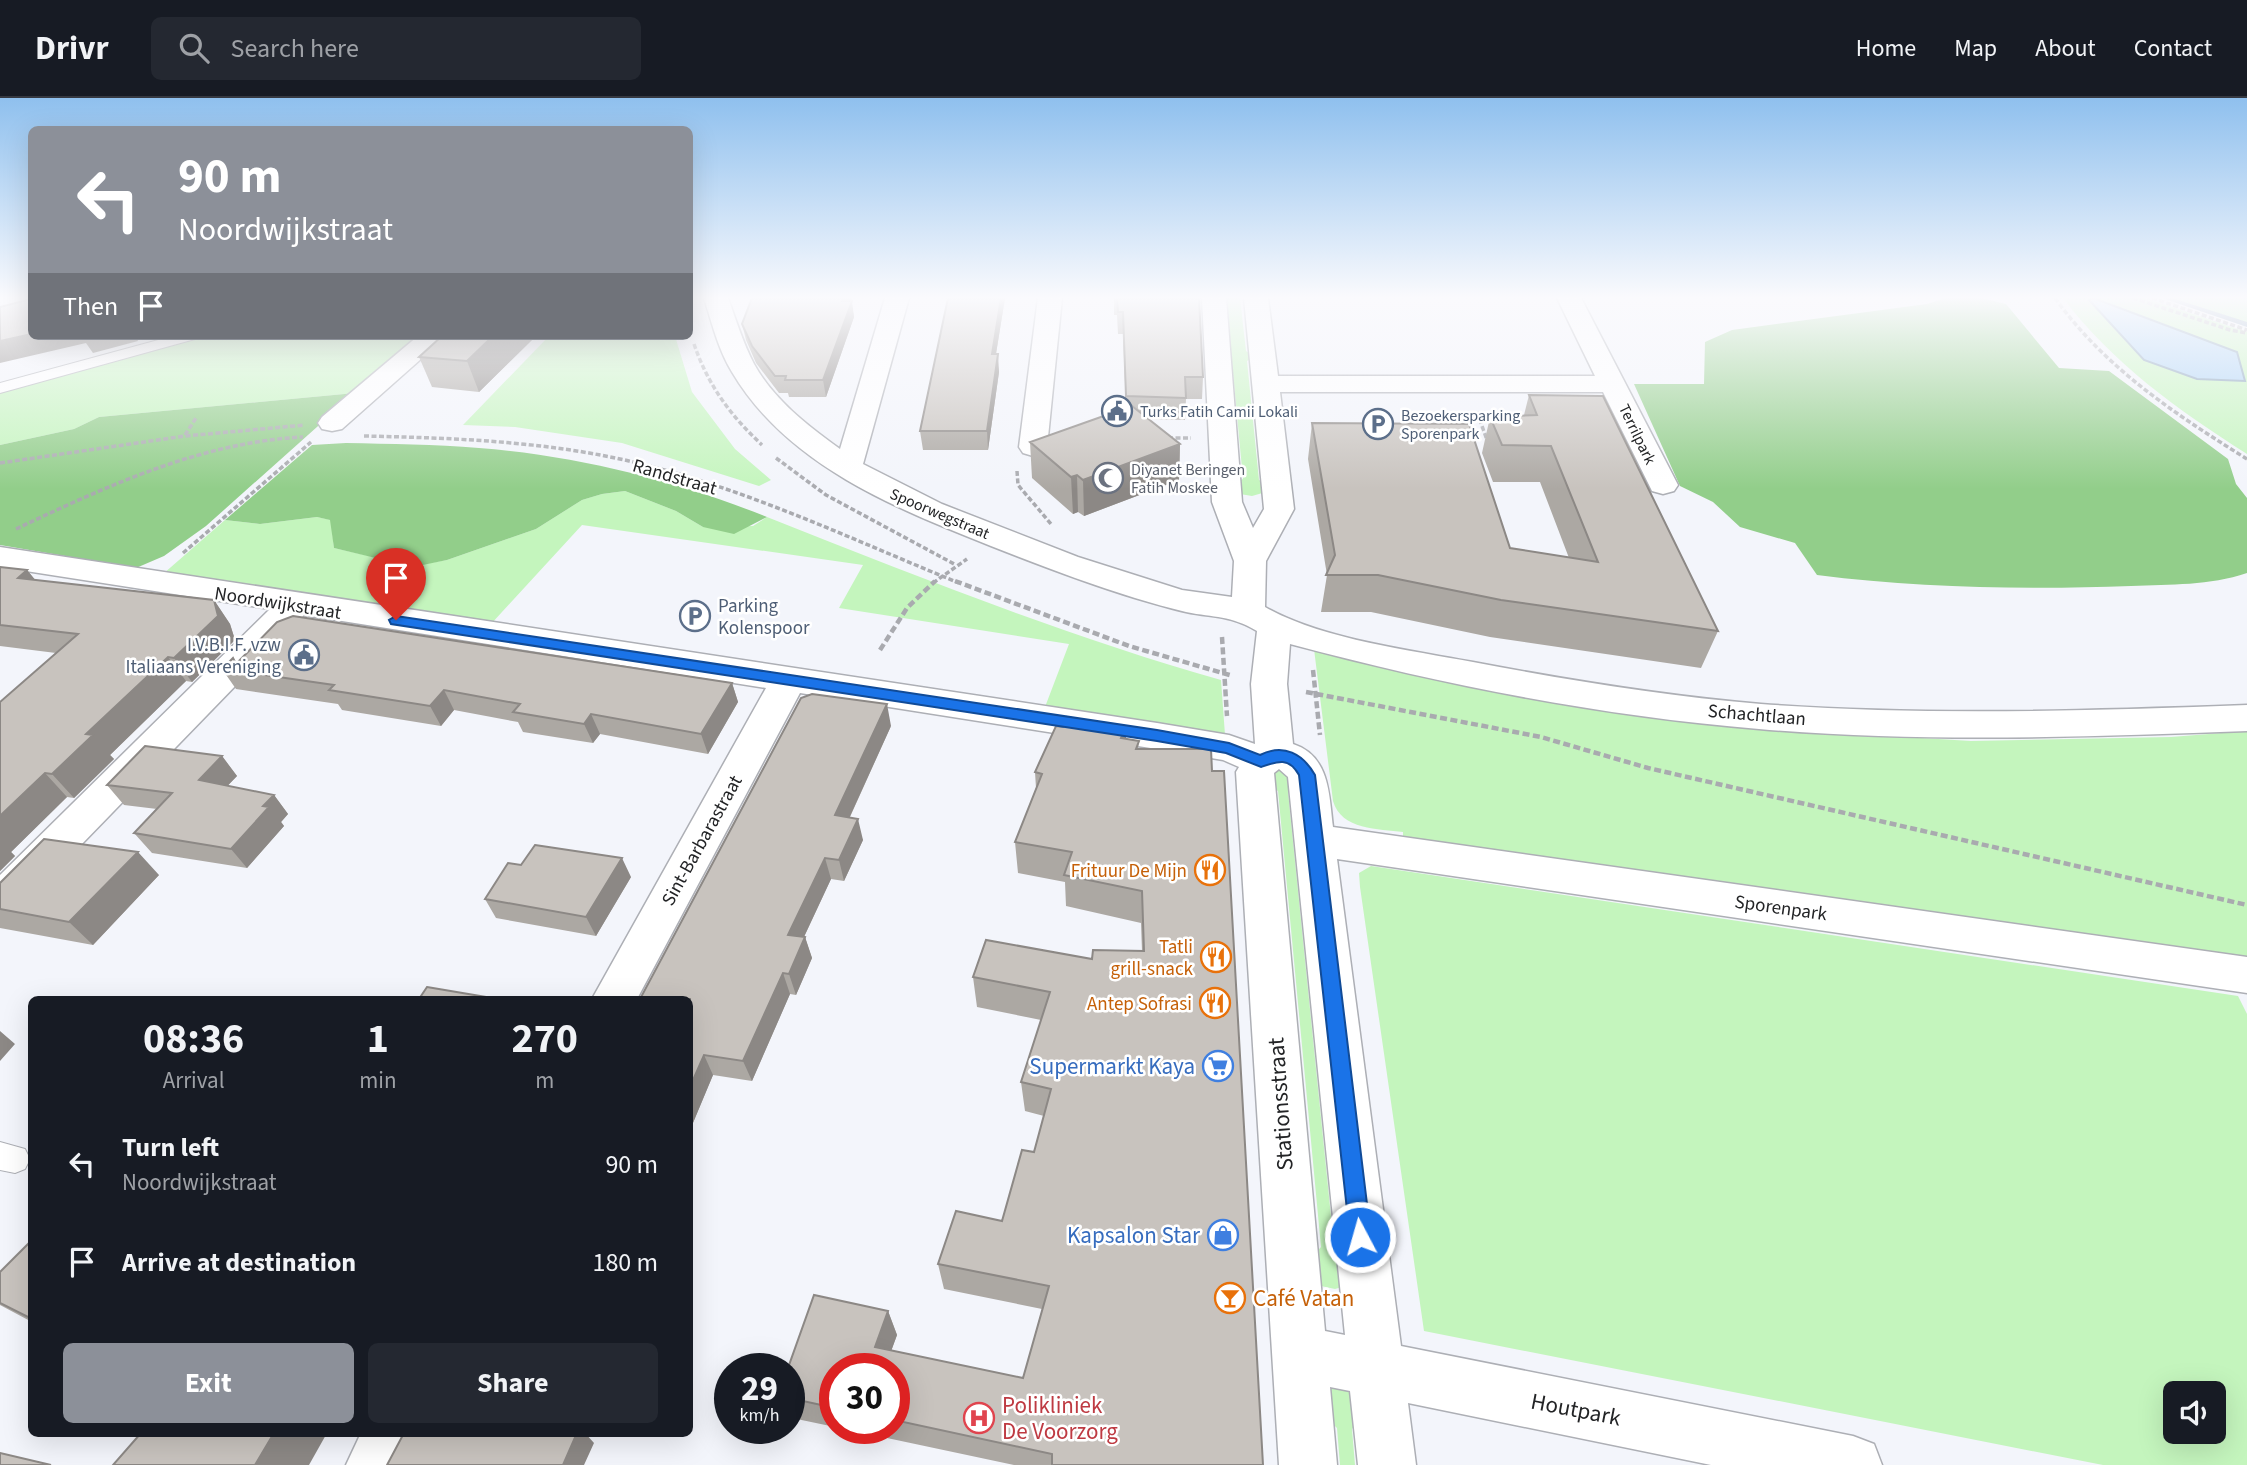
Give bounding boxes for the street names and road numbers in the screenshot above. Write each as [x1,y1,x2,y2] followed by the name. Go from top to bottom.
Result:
[1613,401,1661,468] street label: Terrilpark
[629,453,721,503] street label: Randstraat
[886,483,993,545] street label: Spoorwegstraat
[213,580,344,627] street label: Noordwijkstraat
[1707,698,1807,733] street label: Schachtlaan
[655,770,750,911] street label: Sint-Barbarastraat
[1733,889,1829,928] street label: Sporenpark
[1259,1036,1302,1172] street label: Stationsstraat
[1528,1385,1624,1435] street label: Houtpark

